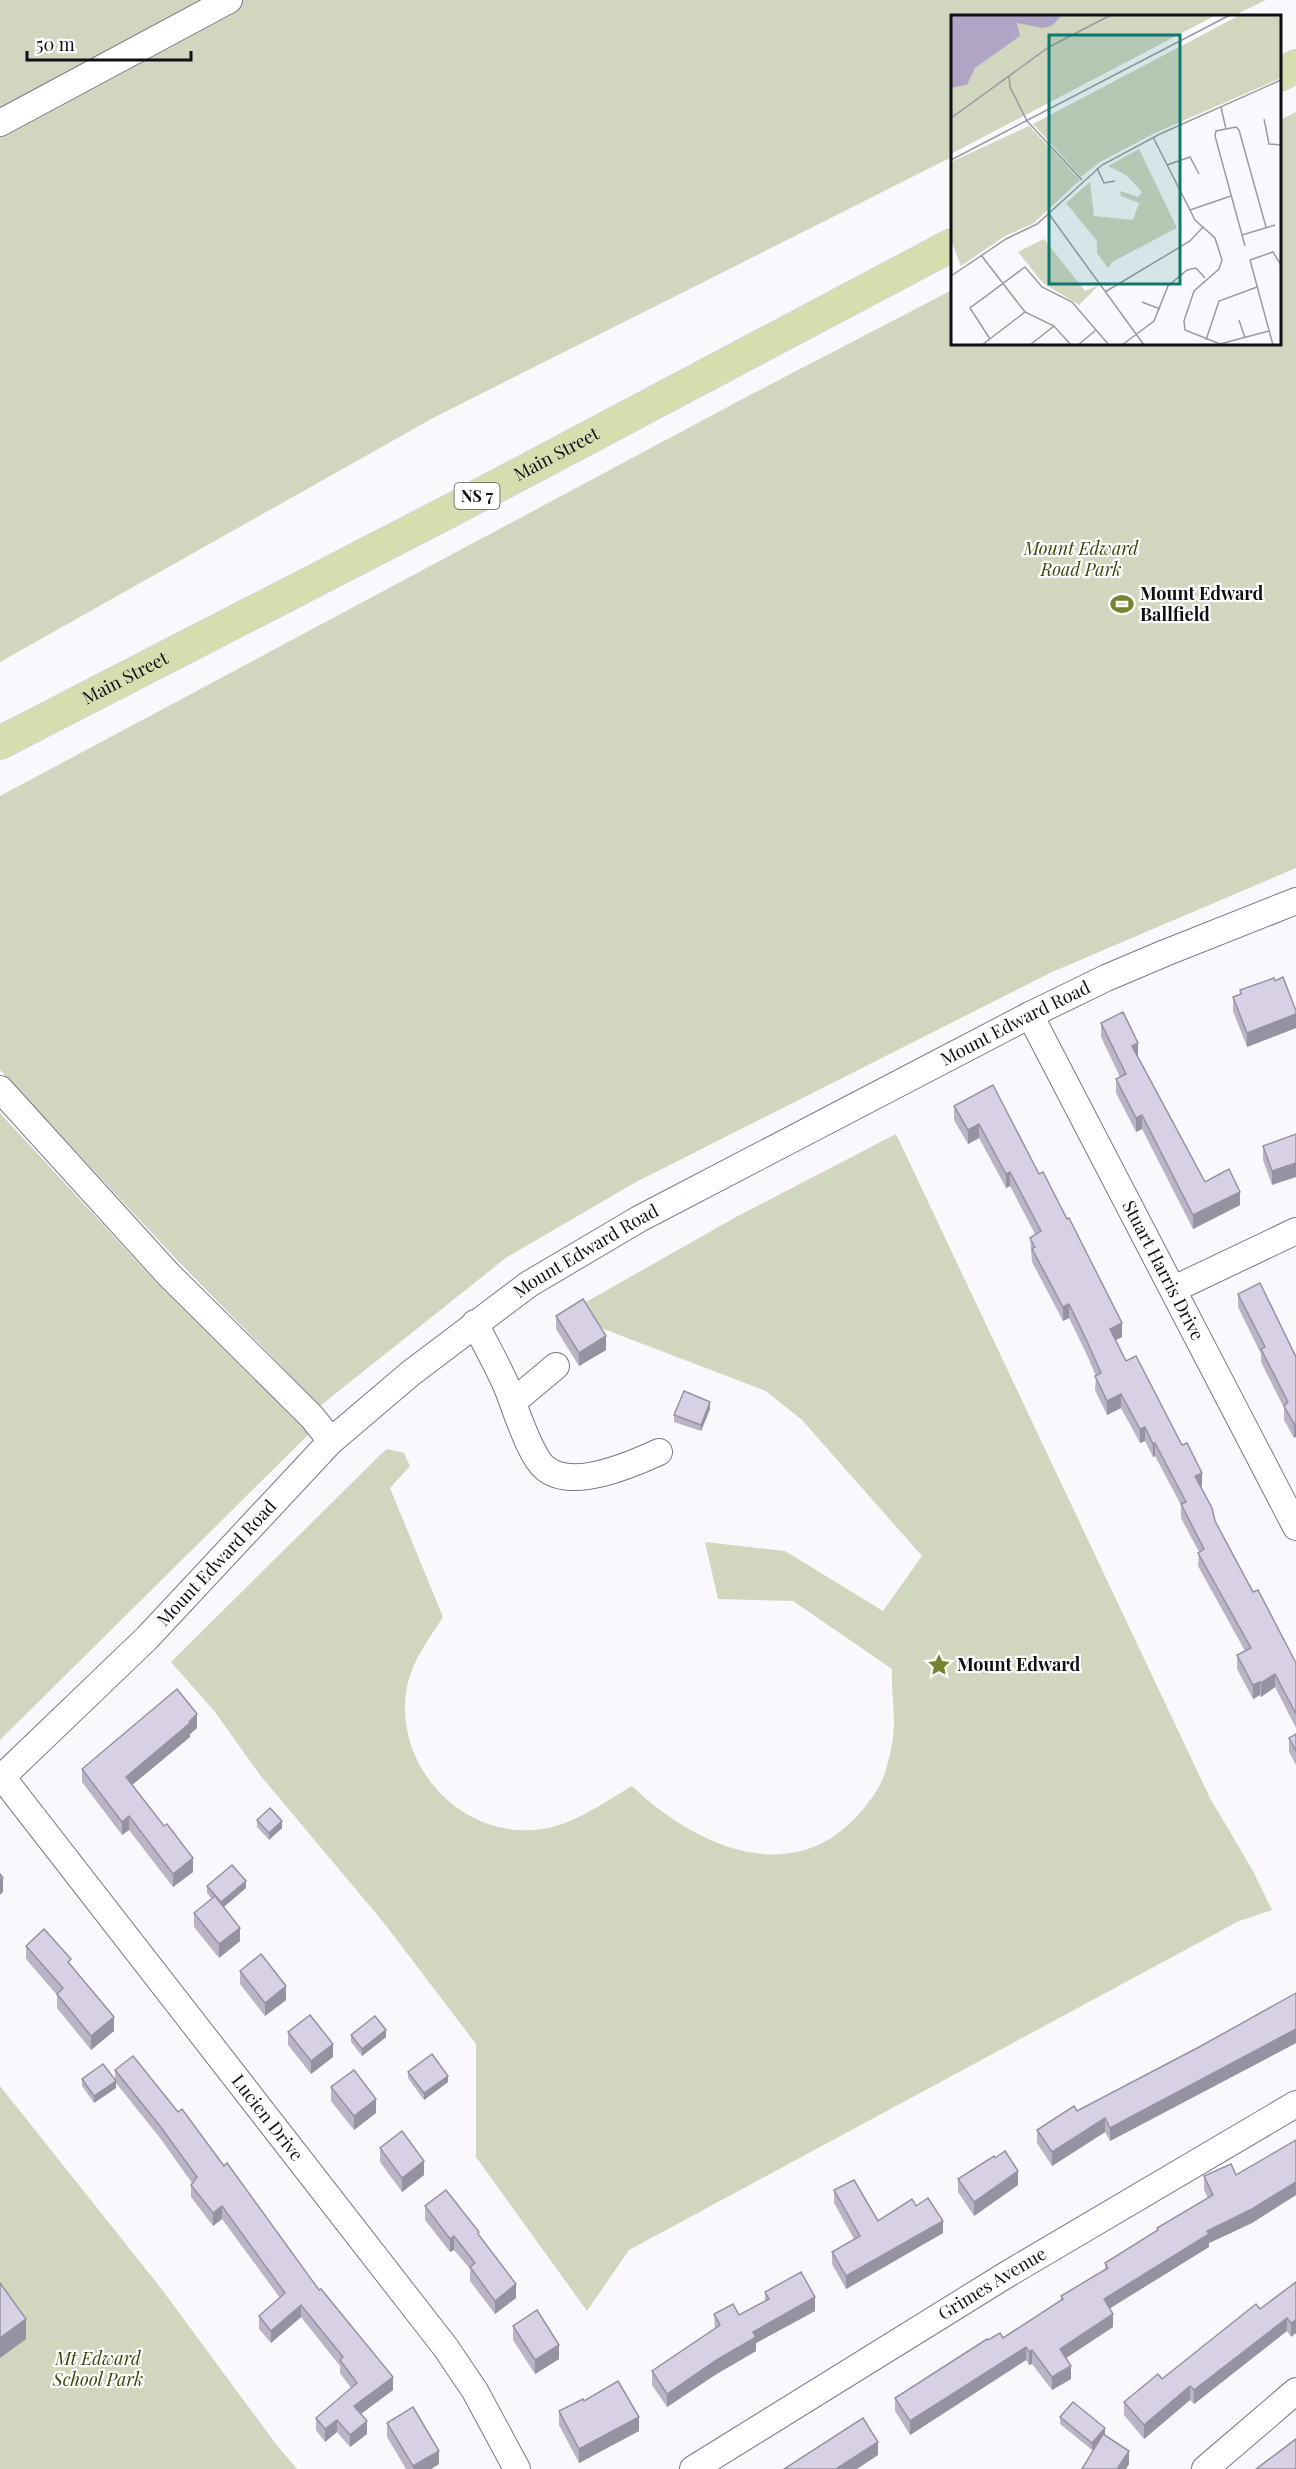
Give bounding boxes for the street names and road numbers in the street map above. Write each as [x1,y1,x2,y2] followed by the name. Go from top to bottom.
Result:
[509,421,604,486] street label: Main Street
[454,483,500,509] road number: NS 7
[78,645,172,710] street label: Main Street
[936,974,1094,1071] street label: Mount Edward Road
[1117,1196,1210,1344] street label: Stuart Harris Drive
[508,1198,663,1303] street label: Mount Edward Road
[151,1494,281,1631] street label: Mount Edward Road
[227,2069,309,2166] street label: Lucien Drive
[933,2241,1050,2325] street label: Grimes Avenue

